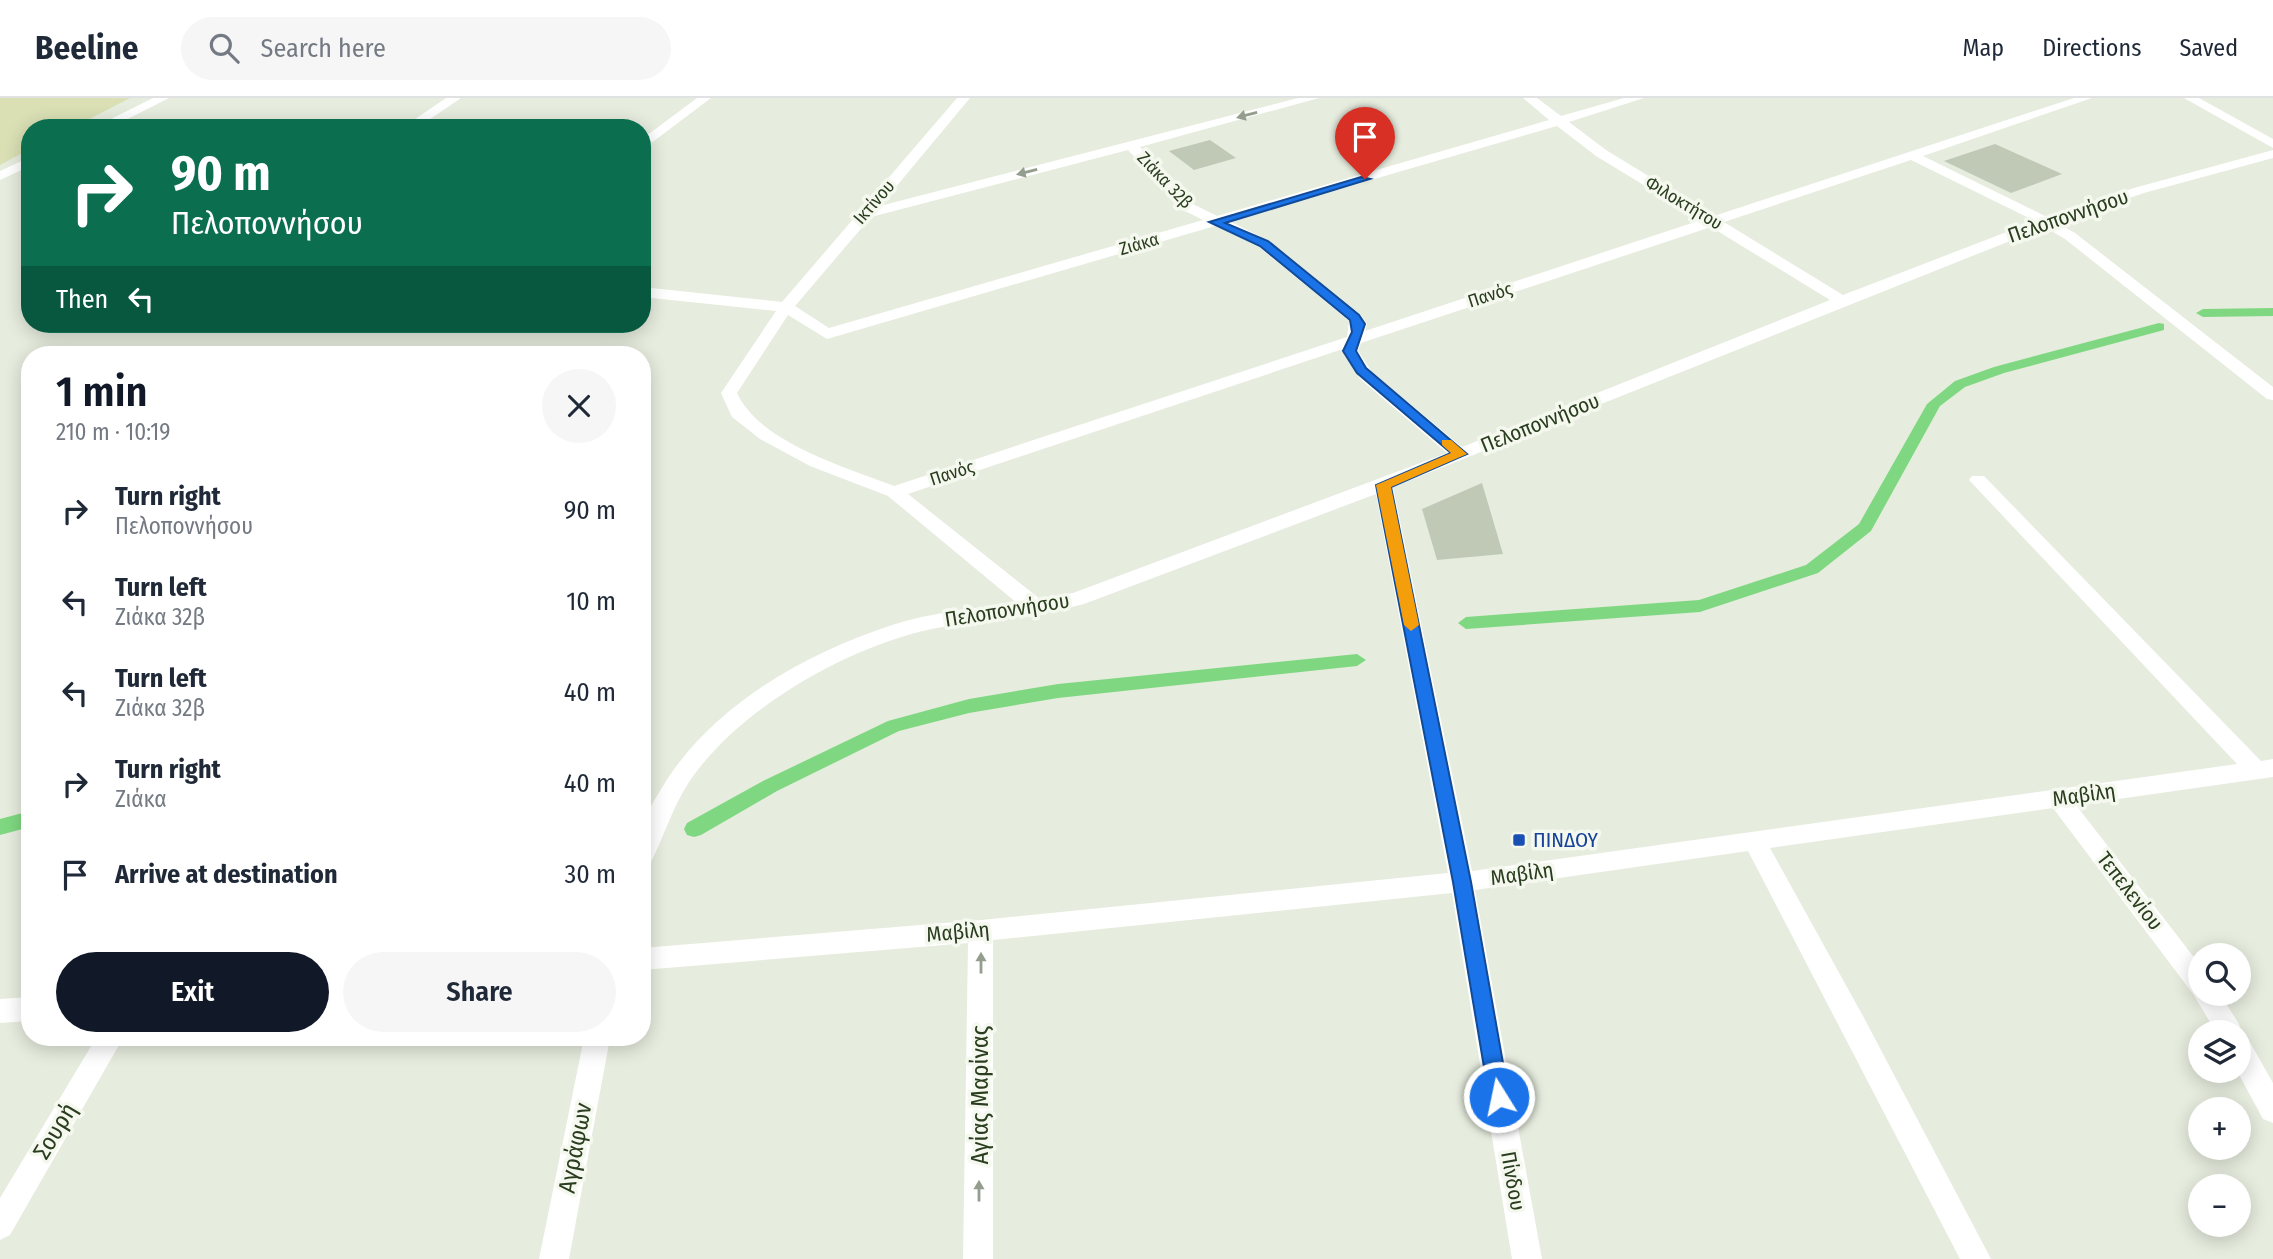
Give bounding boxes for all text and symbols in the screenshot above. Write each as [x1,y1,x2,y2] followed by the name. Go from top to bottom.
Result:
[181,17,671,80] search box
[35,28,139,68] text: Beeline
[205,29,243,67] icon: search
[261,33,386,64] text: Search here
[1963,34,2004,62] text: Map
[2042,34,2141,62] text: Directions
[2179,34,2238,62] text: Saved
[1335,107,1395,179] pin
[1236,111,1257,121] one-way arrow
[1346,118,1384,156] icon: arrive
[171,144,271,203] text: 90 m
[56,147,147,238] icon: right
[1133,147,1198,213] street label: Ζιάκα 32β
[1015,167,1037,178] one-way arrow
[1641,171,1727,235] street label: Φιλοκτήτου
[849,175,899,229] street label: Ικτίνου
[2004,183,2132,249] street label: Πελοποννήσου
[171,204,363,242] text: Πελοποννήσου
[1117,228,1161,260] street label: Ζιάκα
[1465,277,1515,312] street label: Πανός
[122,280,160,318] icon: left
[56,284,108,315] text: Then
[56,367,147,417] text: 1 min
[542,369,616,443] button: close
[1477,387,1603,459] street label: Πελοποννήσου
[56,418,170,446] text: 210 m · 10:19
[927,455,977,490] street label: Πανός
[115,481,221,512] text: Turn right
[56,492,94,530] icon: right
[564,495,616,526] text: 90 m
[115,512,253,540] text: Πελοποννήσου
[115,572,207,603] text: Turn left
[56,583,94,621] icon: left
[566,586,616,617] text: 10 m
[943,587,1071,633] street label: Πελοποννήσου
[115,603,205,631] text: Ζιάκα 32β
[115,663,207,694] text: Turn left
[56,674,94,712] icon: left
[564,677,616,708] text: 40 m
[115,694,205,722] text: Ζιάκα 32β
[115,754,221,785] text: Turn right
[56,765,94,803] icon: right
[564,768,616,799] text: 40 m
[2051,778,2117,812] street label: Μαβίλη
[115,785,167,813] text: Ζιάκα
[1533,827,1598,853] place label: ΠΙΝΔΟΥ
[1511,832,1527,848] marker: ΠΙΝΔΟΥ
[2091,847,2169,935] street label: Τεπελενίου
[56,856,94,894] icon: arrive
[1489,857,1555,891] street label: Μαβίλη
[115,859,338,890] text: Arrive at destination
[565,859,616,890] text: 30 m
[925,916,991,948] street label: Μαβίλη
[2188,943,2251,1237] map controls
[2188,943,2251,1006] button: search
[56,952,329,1032] button: Exit
[343,952,616,1032] button: Share
[975,952,987,974] one-way arrow
[2188,1020,2251,1083] button: layers
[966,1025,994,1165] street label: Αγίας Μαρίνας
[1462,1060,1536,1134] position arrow
[2188,1097,2251,1160] button: +
[27,1098,83,1164] street label: Σουρή
[553,1100,598,1195] street label: Αγράφων
[1495,1149,1531,1213] street label: Πίνδου
[2188,1174,2251,1237] button: −
[973,1180,985,1202] one-way arrow

